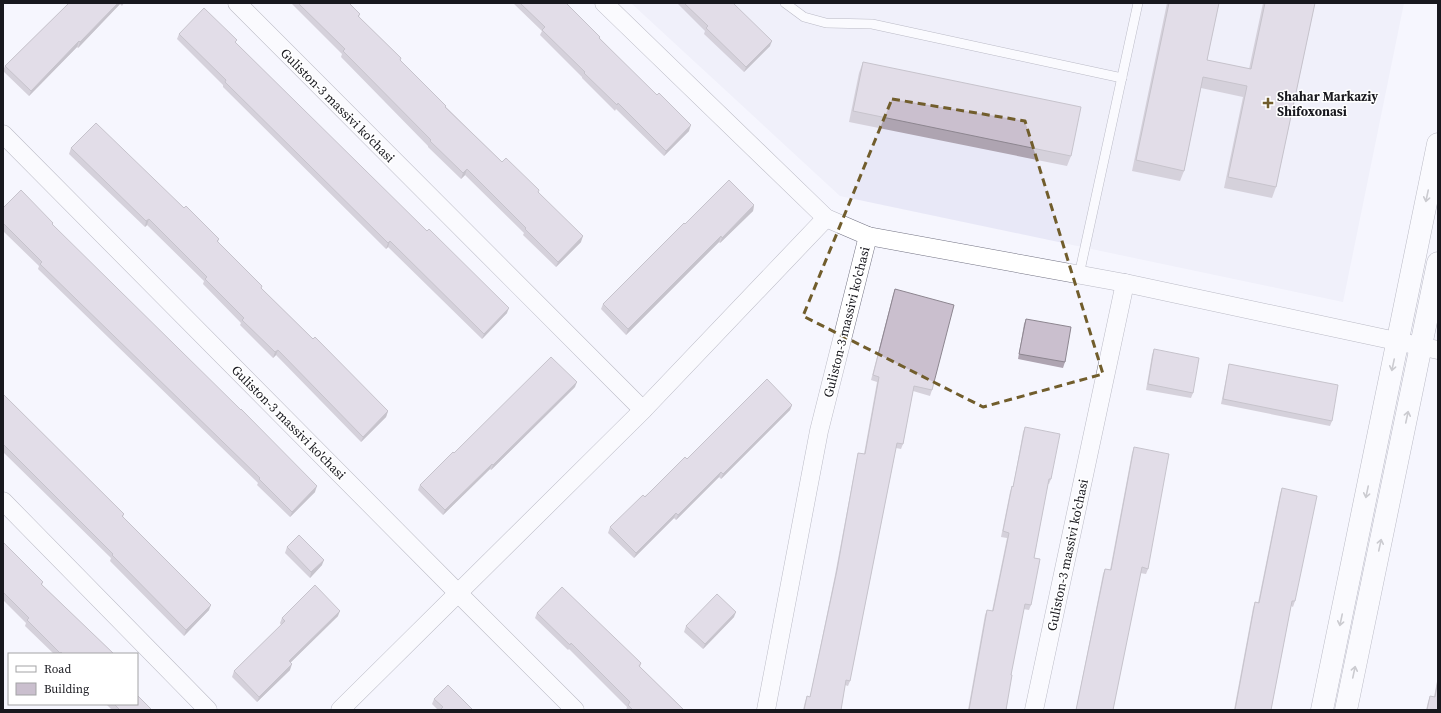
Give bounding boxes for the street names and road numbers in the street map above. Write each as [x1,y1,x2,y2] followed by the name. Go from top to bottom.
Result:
[277,45,399,166] street label: Guliston-3 massivi ko'chasi
[820,245,873,399] street label: Guliston-3 massivi ko'chasi
[228,362,350,483] street label: Guliston-3 massivi ko'chasi
[1043,477,1092,633] street label: Guliston-3 massivi ko'chasi

